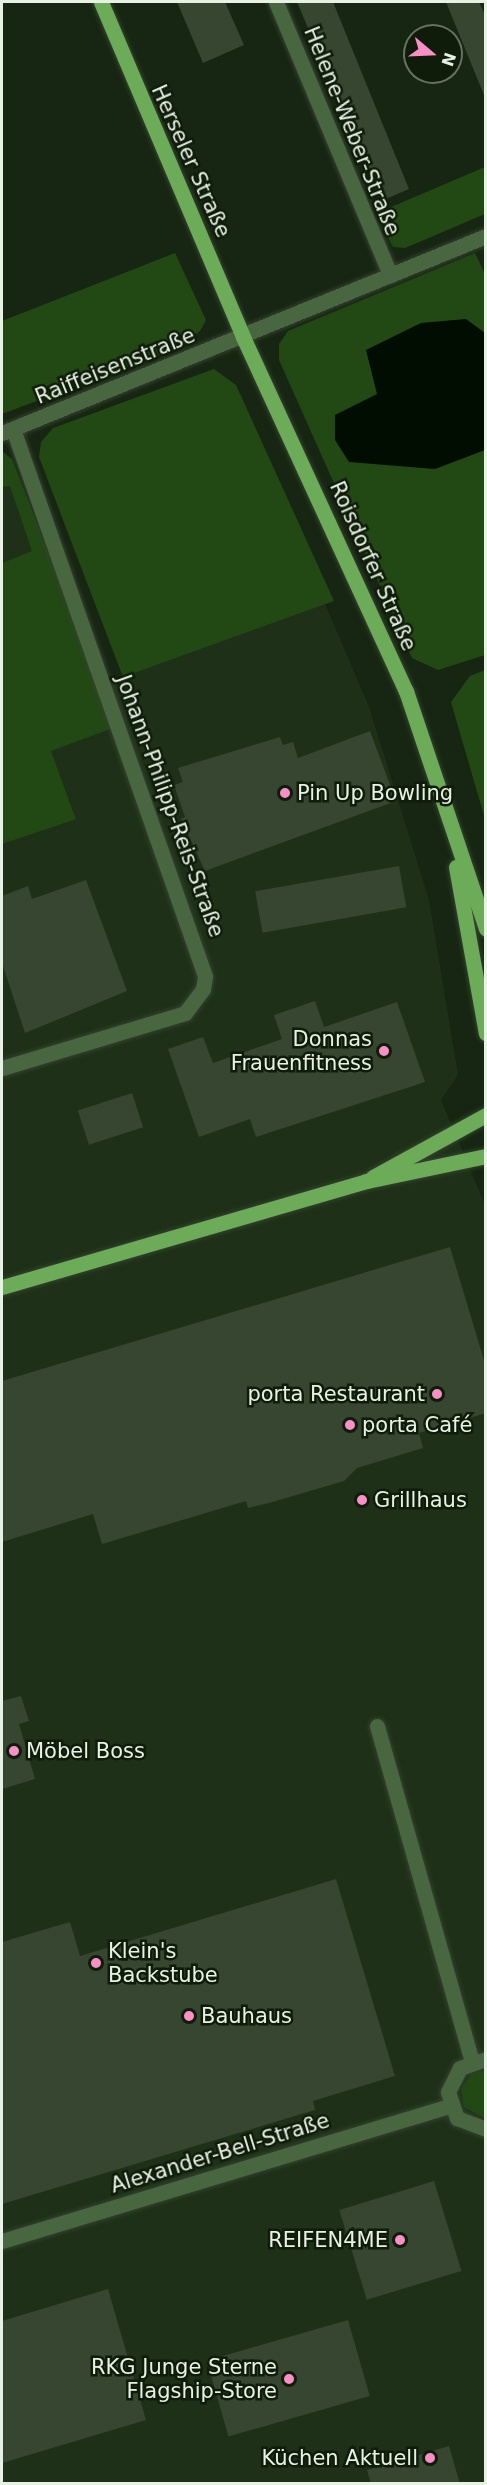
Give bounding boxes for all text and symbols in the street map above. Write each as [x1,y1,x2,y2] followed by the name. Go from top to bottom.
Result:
[299,23,405,239] street label: Helene-Weber-Straße
[403,24,463,84] north arrow
[437,50,460,69] text: N
[146,81,236,241] street label: Herseler Straße
[31,322,199,410] street label: Raiffeisenstraße
[324,477,422,655] street label: Roisdorfer Straße
[111,671,229,941] street label: Johann-Philipp-Reis-Straße
[297,780,453,806] place label: Pin Up Bowling
[278,786,292,800] marker: Pin Up Bowling
[231,1026,372,1076] place label: Donnas Frauenfitness
[377,1044,391,1058] marker: Donnas Frauenfitness
[247,1381,425,1407] place label: porta Restaurant
[430,1387,444,1401] marker: porta Restaurant
[362,1412,472,1438] place label: porta Café
[343,1418,357,1432] marker: porta Café
[374,1487,467,1513] place label: Grillhaus
[355,1493,369,1507] marker: Grillhaus
[26,1738,145,1764] place label: Möbel Boss
[7,1744,21,1758] marker: Möbel Boss
[108,1938,218,1988] place label: Klein's Backstube
[89,1956,103,1970] marker: Klein's Backstube
[201,2003,292,2029] place label: Bauhaus
[182,2009,196,2023] marker: Bauhaus
[108,2108,332,2198] street label: Alexander-Bell-Straße
[268,2227,388,2253] place label: REIFEN4ME
[393,2233,407,2247] marker: REIFEN4ME
[91,2354,277,2404] place label: RKG Junge Sterne Flagship-Store
[282,2372,296,2386] marker: RKG Junge Sterne Flagship-Store
[262,2445,418,2471] place label: Küchen Aktuell
[423,2451,437,2465] marker: Küchen Aktuell

